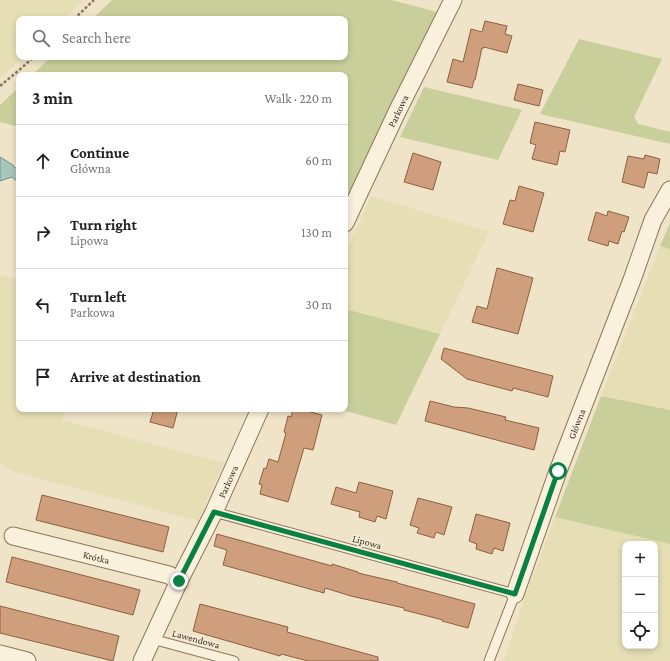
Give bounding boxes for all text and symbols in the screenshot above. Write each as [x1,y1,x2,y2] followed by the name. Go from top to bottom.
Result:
[16,16,348,60] search box
[30,27,52,49] icon: search
[62,30,131,46] text: Search here
[32,89,73,108] text: 3 min
[264,91,332,106] text: Walk · 220 m
[385,92,410,129] street label: Parkowa
[70,145,129,161] text: Continue
[32,150,54,172] icon: ahead
[305,153,332,168] text: 60 m
[70,161,111,176] text: Główna
[70,217,137,233] text: Turn right
[32,222,54,244] icon: right
[301,225,332,240] text: 130 m
[70,233,109,248] text: Lipowa
[70,289,126,305] text: Turn left
[32,294,54,316] icon: left
[306,297,332,312] text: 30 m
[70,305,115,320] text: Parkowa
[32,366,54,388] icon: arrive
[70,369,201,385] text: Arrive at destination
[566,407,587,440] street label: Główna
[549,462,567,480] route start
[216,463,240,499] street label: Parkowa
[351,533,383,551] street label: Lipowa
[622,541,658,649] map controls
[622,541,658,577] button: +
[82,548,111,566] street label: Krótka
[170,572,188,590] route end
[622,577,658,613] button: −
[622,613,658,649] button: locate
[171,627,221,651] street label: Lawendowa

